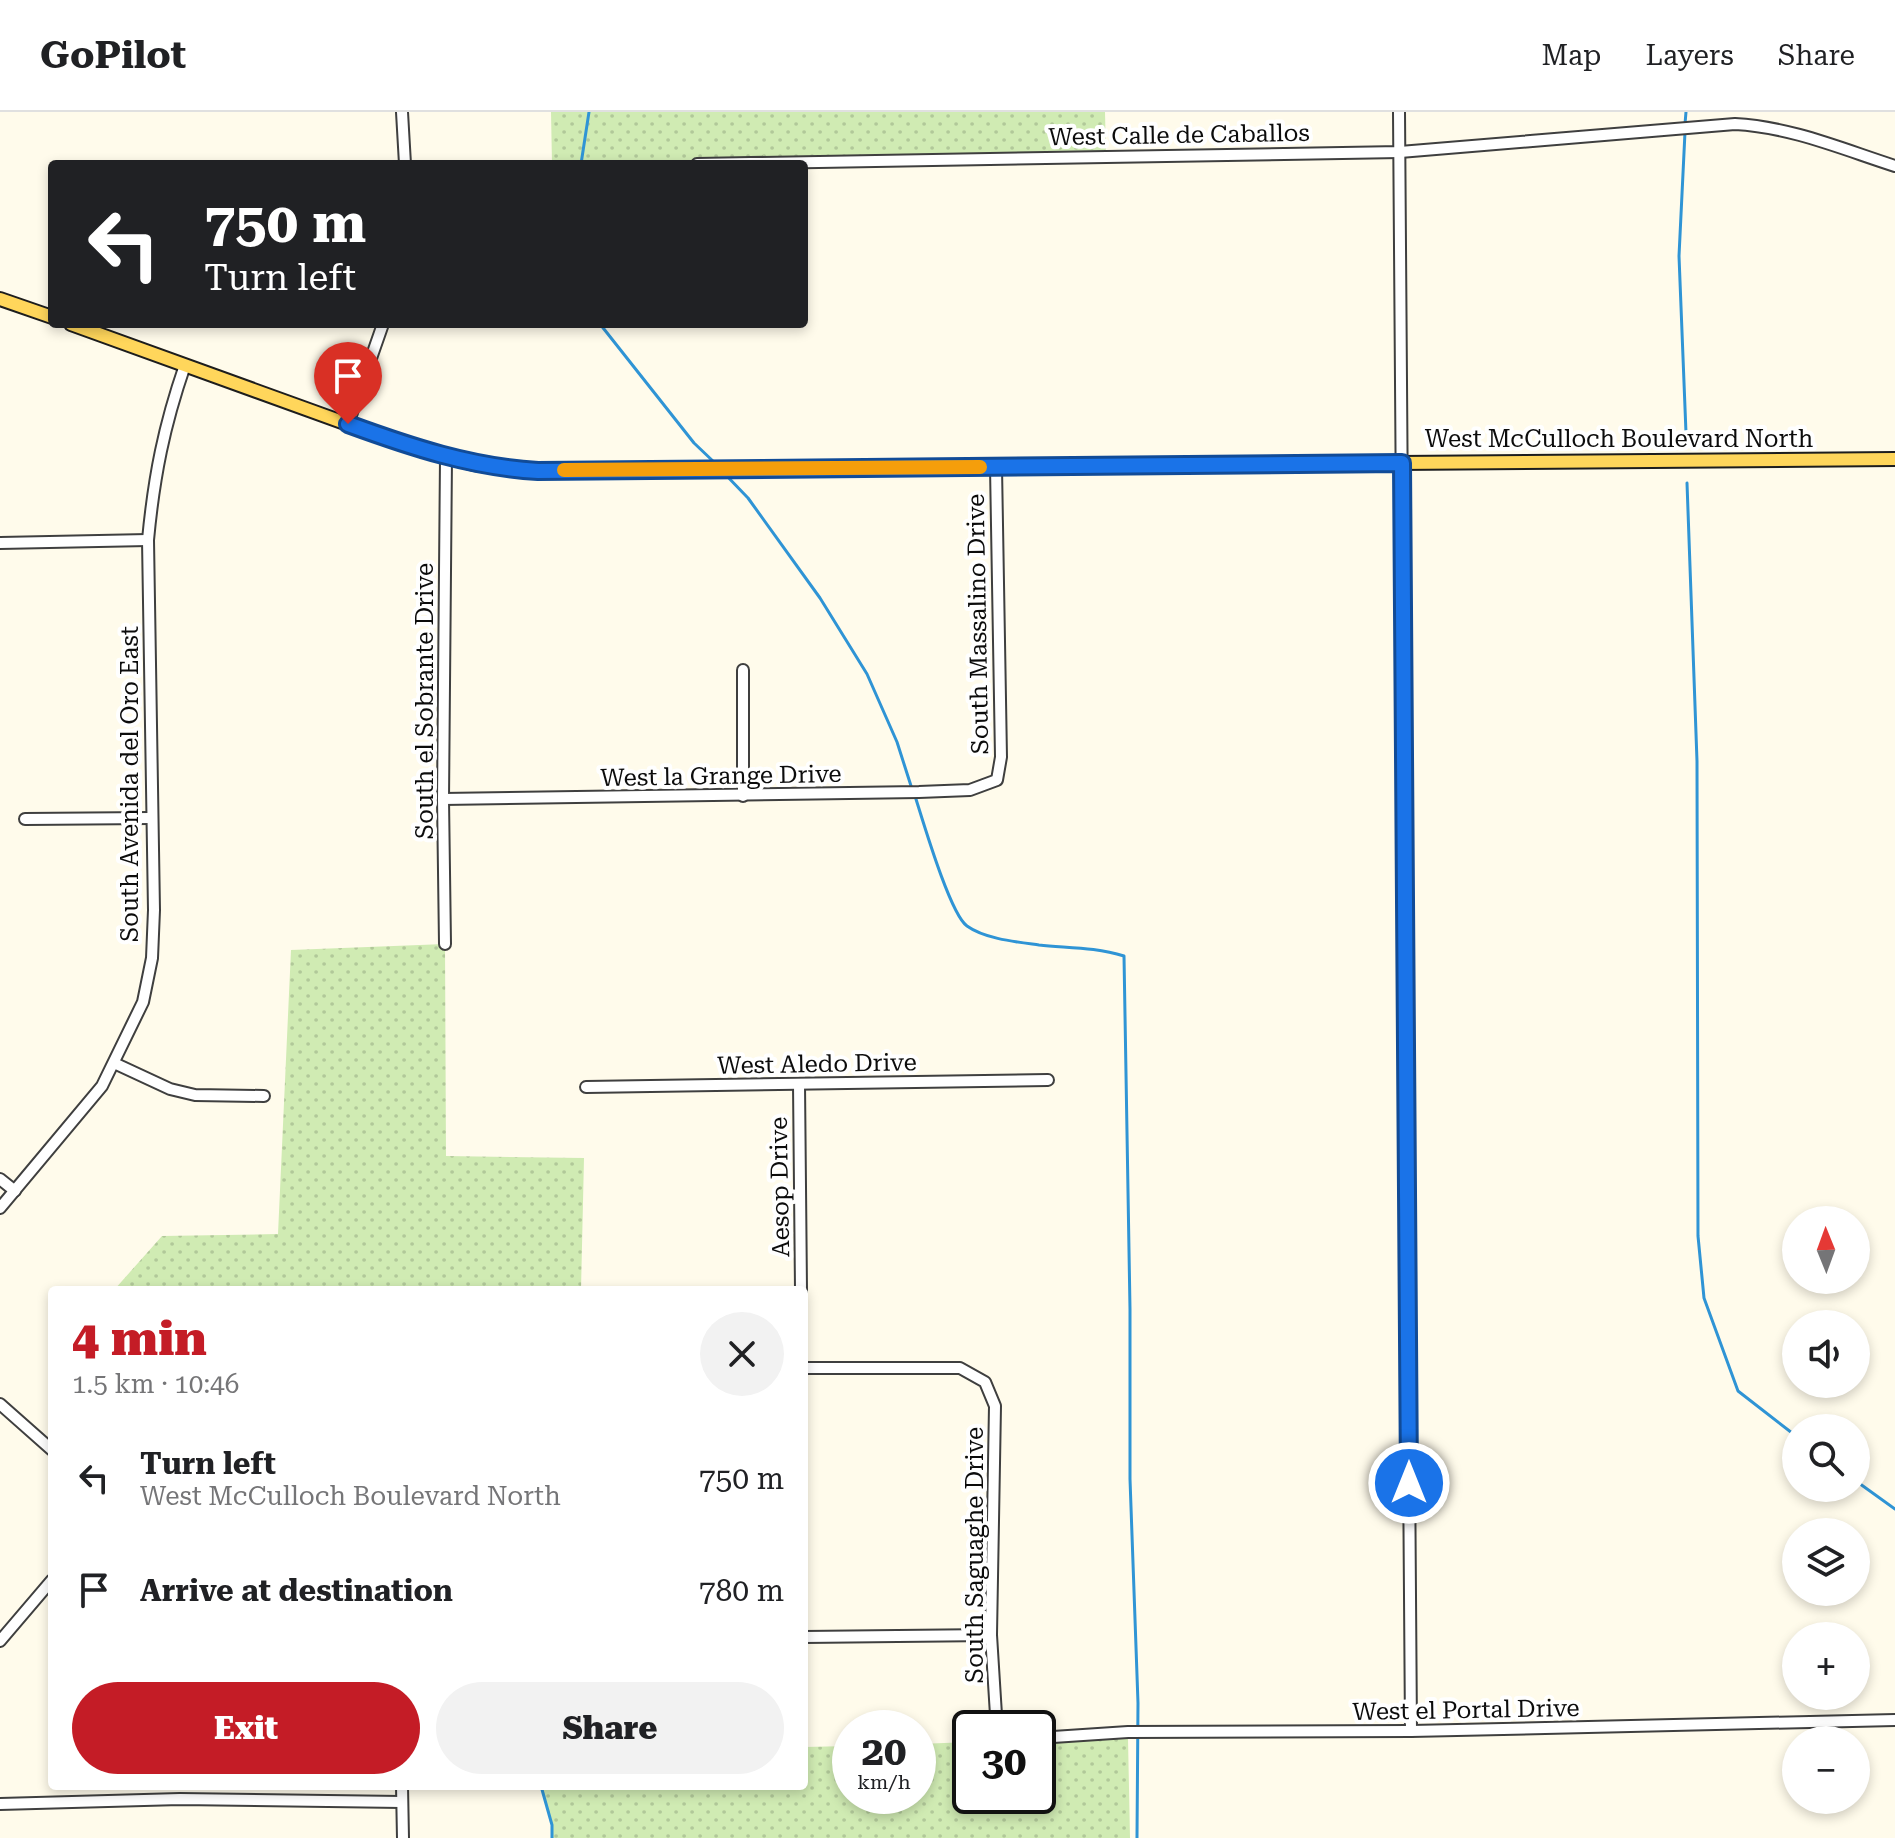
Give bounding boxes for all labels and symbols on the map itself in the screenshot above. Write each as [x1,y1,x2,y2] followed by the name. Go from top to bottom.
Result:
[1048,119,1310,151] street label: West Calle de Caballos
[314,342,382,424] pin
[1425,425,1813,453] street label: West McCulloch Boulevard North
[962,493,994,755] street label: South Massalino Drive
[411,563,439,839] street label: South el Sobrante Drive
[116,626,144,942] street label: South Avenida del Oro East
[600,760,842,792] street label: West la Grange Drive
[717,1048,917,1080] street label: West Aledo Drive
[765,1117,795,1257] street label: Aesop Drive
[1782,1206,1870,1294] north arrow
[961,1427,989,1683] street label: South Saguaghe Drive
[1367,1441,1451,1525] position arrow
[1352,1694,1580,1726] street label: West el Portal Drive
[952,1710,1056,1814] speed limit sign: 30

